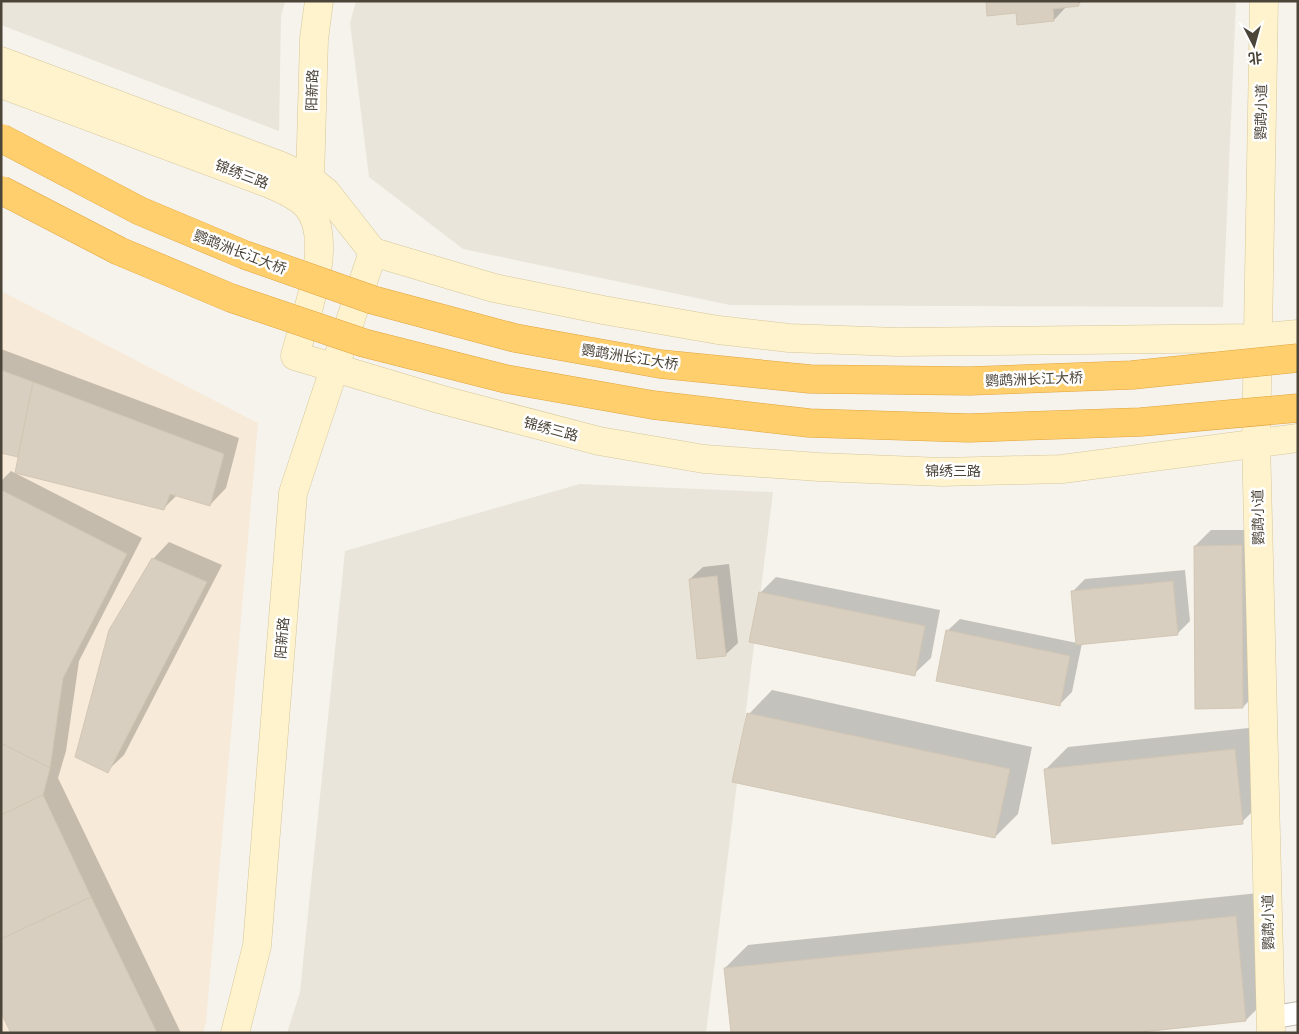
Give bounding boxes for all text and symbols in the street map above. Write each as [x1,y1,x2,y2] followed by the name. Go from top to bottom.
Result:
[1229,20,1279,70] north arrow
[1247,48,1263,67] text: 北
[303,69,322,111] street label: 阳新路
[1253,84,1270,140] street label: 鹦鹉小道
[213,156,271,192] street label: 锦绣三路
[191,227,289,278] street label: 鹦鹉洲长江大桥
[580,341,680,374] street label: 鹦鹉洲长江大桥
[985,369,1083,390] street label: 鹦鹉洲长江大桥
[522,414,580,445] street label: 锦绣三路
[925,463,981,480] street label: 锦绣三路
[1250,489,1267,545] street label: 鹦鹉小道
[272,616,293,660] street label: 阳新路
[1260,894,1277,950] street label: 鹦鹉小道

